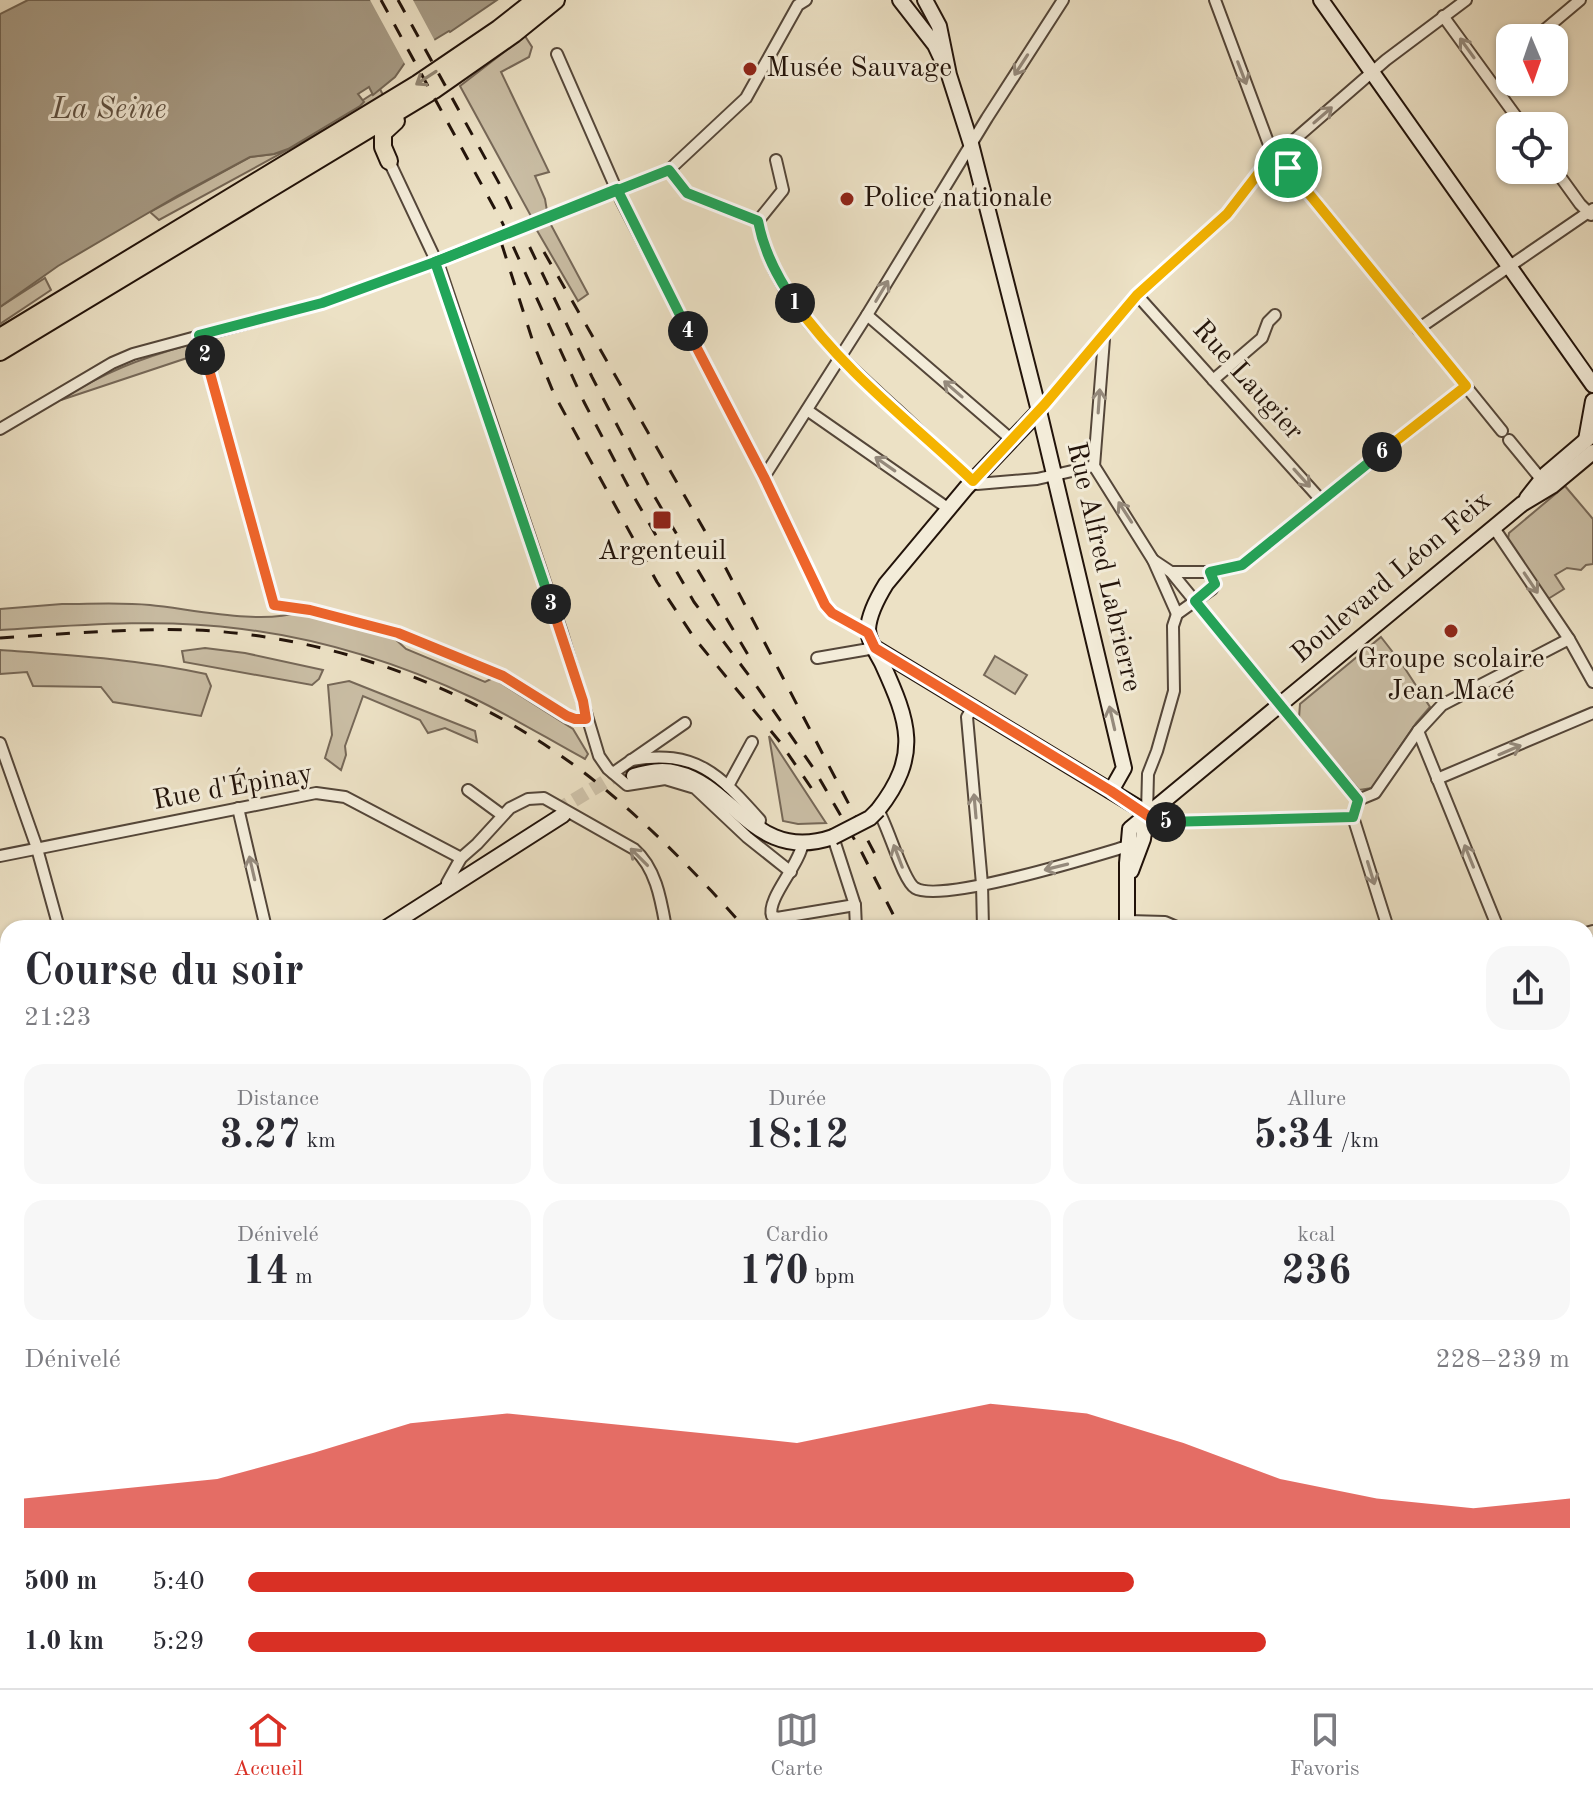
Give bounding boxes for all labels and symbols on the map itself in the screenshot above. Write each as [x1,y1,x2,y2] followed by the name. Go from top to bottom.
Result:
[1496,24,1568,96] north arrow
[1458,38,1475,60] one-way arrow
[1012,54,1029,76] one-way arrow
[766,55,952,83] place label: Musée Sauvage
[741,60,759,78] marker: Musée Sauvage
[1236,60,1250,85] one-way arrow
[415,70,438,86] one-way arrow
[50,95,167,125] water label: La Seine
[1313,106,1333,124] one-way arrow
[1254,134,1322,202] pin
[863,185,1052,213] place label: Police nationale
[838,190,856,208] marker: Police nationale
[874,280,890,303] one-way arrow
[775,283,815,323] pin: 1
[668,311,708,351] pin: 4
[1186,316,1308,446] street label: Rue Laugier
[185,335,225,375] pin: 2
[943,380,963,398] one-way arrow
[1092,388,1107,415] one-way arrow
[1362,432,1402,472] pin: 6
[1061,439,1145,695] street label: Rue Alfred Labrierre
[874,456,896,472] one-way arrow
[1292,468,1311,488] one-way arrow
[1287,487,1497,669] street label: Boulevard Léon Feix
[1117,501,1133,524] one-way arrow
[651,509,673,531] marker: Argenteuil
[598,538,726,566] place label: Argenteuil
[1523,571,1539,594] one-way arrow
[531,584,571,624] pin: 3
[1442,622,1460,640] marker: Groupe scolaire Jean Macé
[1357,646,1545,706] place label: Groupe scolaire Jean Macé
[1104,705,1119,731] one-way arrow
[1497,741,1521,756] one-way arrow
[150,755,315,816] street label: Rue d'Épinay
[967,793,982,820] one-way arrow
[1146,802,1186,842] pin: 5
[890,844,904,869] one-way arrow
[1461,844,1475,869] one-way arrow
[630,847,649,867] one-way arrow
[244,856,259,881] one-way arrow
[1364,860,1379,885] one-way arrow
[1043,861,1069,876] one-way arrow

